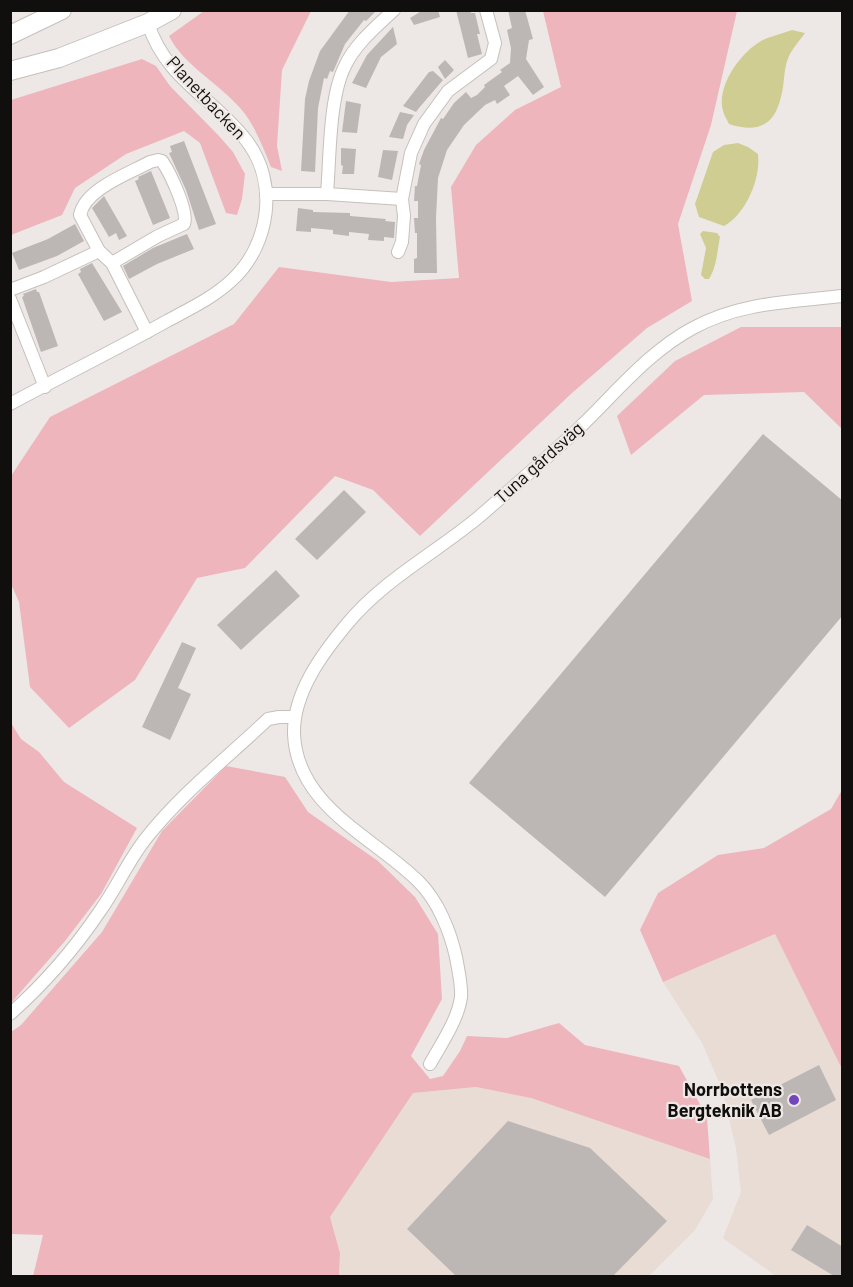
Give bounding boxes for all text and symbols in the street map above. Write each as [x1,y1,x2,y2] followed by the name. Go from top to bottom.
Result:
[163,51,251,144] street label: Planetbacken
[489,417,587,508] street label: Tuna gårdsväg
[668,1078,782,1121] place label: Norrbottens Bergteknik AB
[787,1093,801,1107] marker: Norrbottens Bergteknik AB

